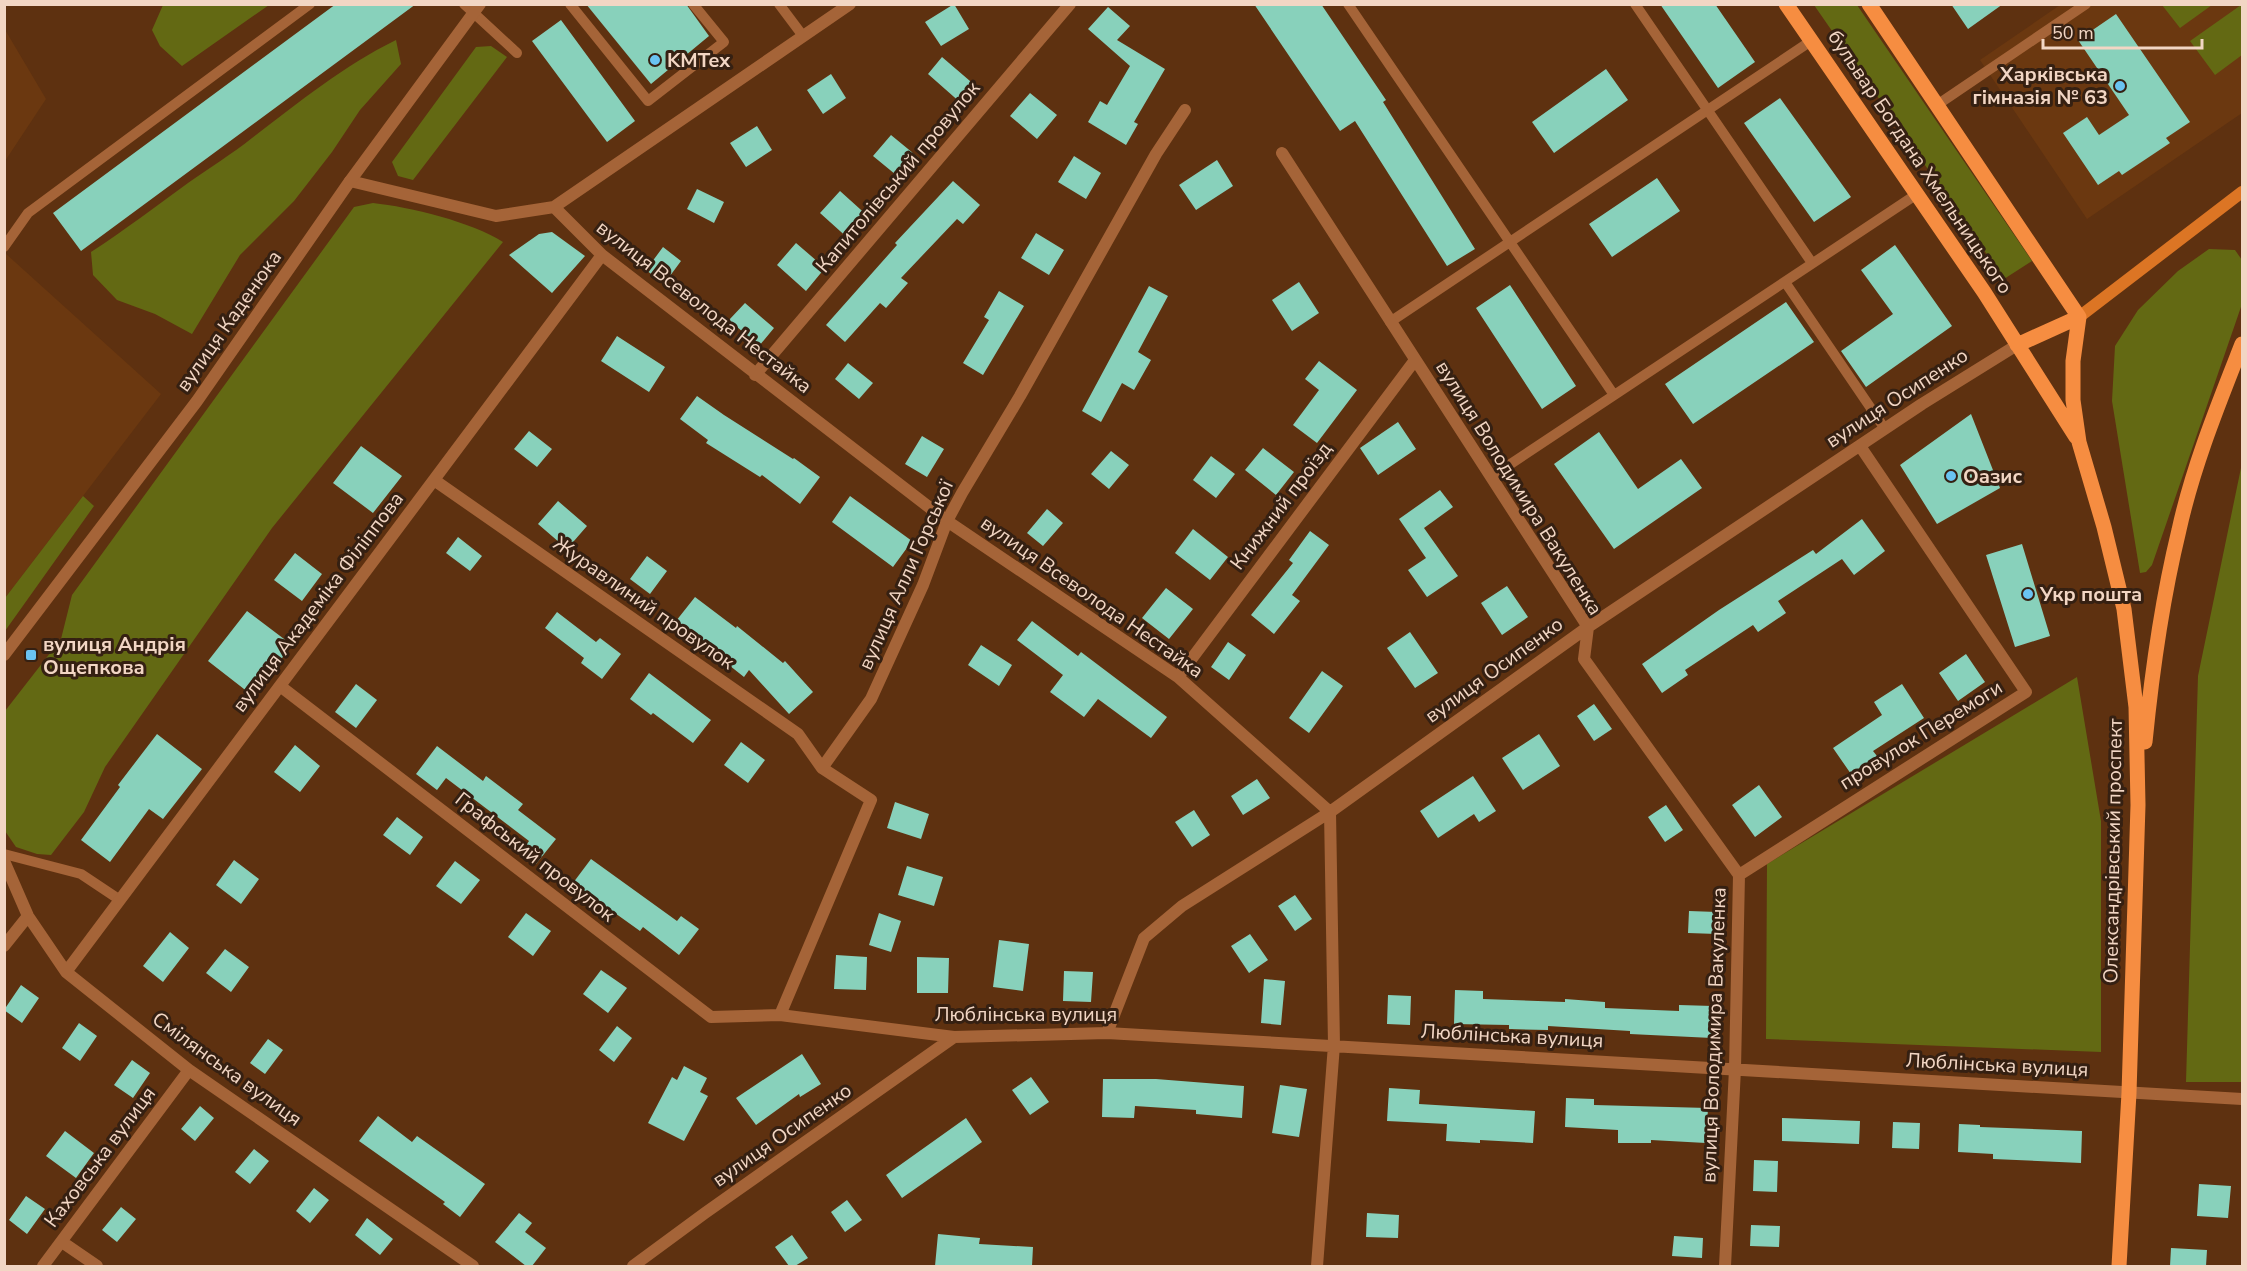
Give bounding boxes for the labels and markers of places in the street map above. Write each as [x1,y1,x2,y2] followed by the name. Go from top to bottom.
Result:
[667,47,731,74] place label: KMTex
[648,53,662,67] marker: KMTex
[1973,61,2108,111] place label: Харківська гімназія № 63
[2113,79,2127,93] marker: Харківська гімназія № 63
[1963,463,2022,490] place label: Оазис
[1944,469,1958,483] marker: Оазис
[2039,581,2142,608] place label: Укр пошта
[2021,587,2035,601] marker: Укр пошта
[43,631,186,681] place label: вулиця Андрія Ощепкова
[24,648,38,662] marker: вулиця Андрія Ощепкова

